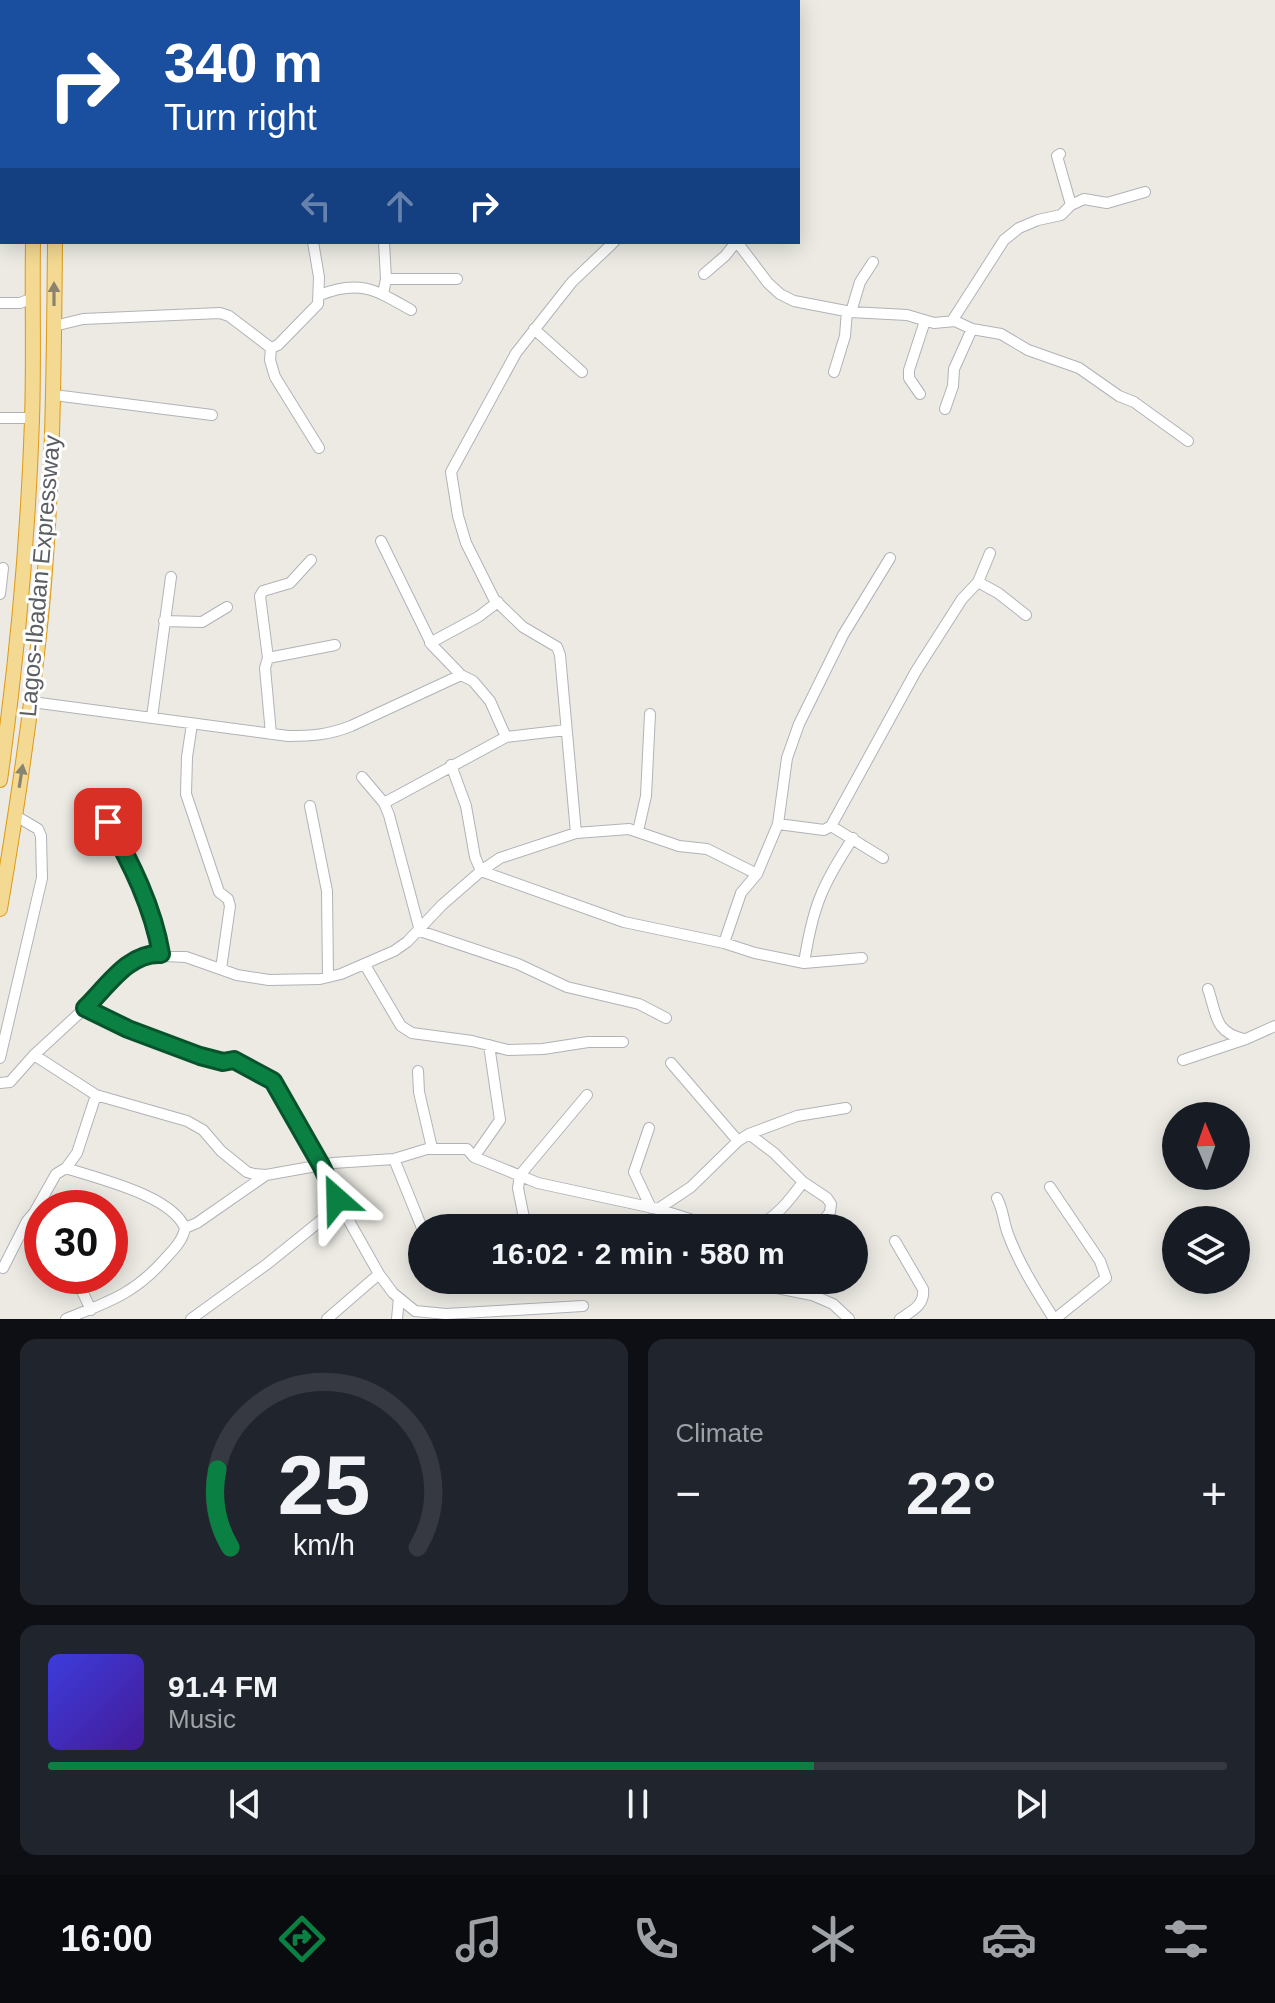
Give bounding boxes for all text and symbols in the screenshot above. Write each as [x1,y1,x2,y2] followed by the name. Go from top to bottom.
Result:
[164,31,323,94] text: 340 m
[32,32,136,136] icon: right
[164,97,317,138] text: Turn right
[294,184,338,228] icon: left
[378,184,422,228] icon: ahead
[462,184,506,228] icon: right
[48,281,61,306] one-way arrow
[14,434,65,718] street label: Lagos-Ibadan Expressway
[16,764,28,789] one-way arrow
[74,788,142,856] pin
[86,800,130,844] icon: arrive
[1162,1102,1250,1190] north arrow
[1162,1102,1250,1294] map controls
[295,1157,379,1241] position arrow
[24,1190,128,1294] speed limit sign: 30
[1162,1206,1250,1294] button: layers
[491,1237,785,1270] text: 16:02 · 2 min · 580 m
[676,1418,764,1448] text: Climate
[277,1439,370,1532] text: 25
[906,1460,997,1527] text: 22°
[676,1469,701,1518] text: −
[1201,1469,1227,1518] text: +
[293,1529,355,1561] text: km/h
[168,1670,278,1703] text: 91.4 FM
[168,1704,236,1734] text: Music
[223,1782,267,1826] icon: previous
[616,1782,660,1826] icon: pause
[1009,1782,1053,1826] icon: next
[274,1911,330,1967] icon: directions
[451,1911,507,1967] icon: music
[628,1911,684,1967] icon: phone
[805,1911,861,1967] icon: climate
[981,1911,1037,1967] icon: car
[1158,1911,1214,1967] icon: filters
[60,1918,153,1959] text: 16:00

